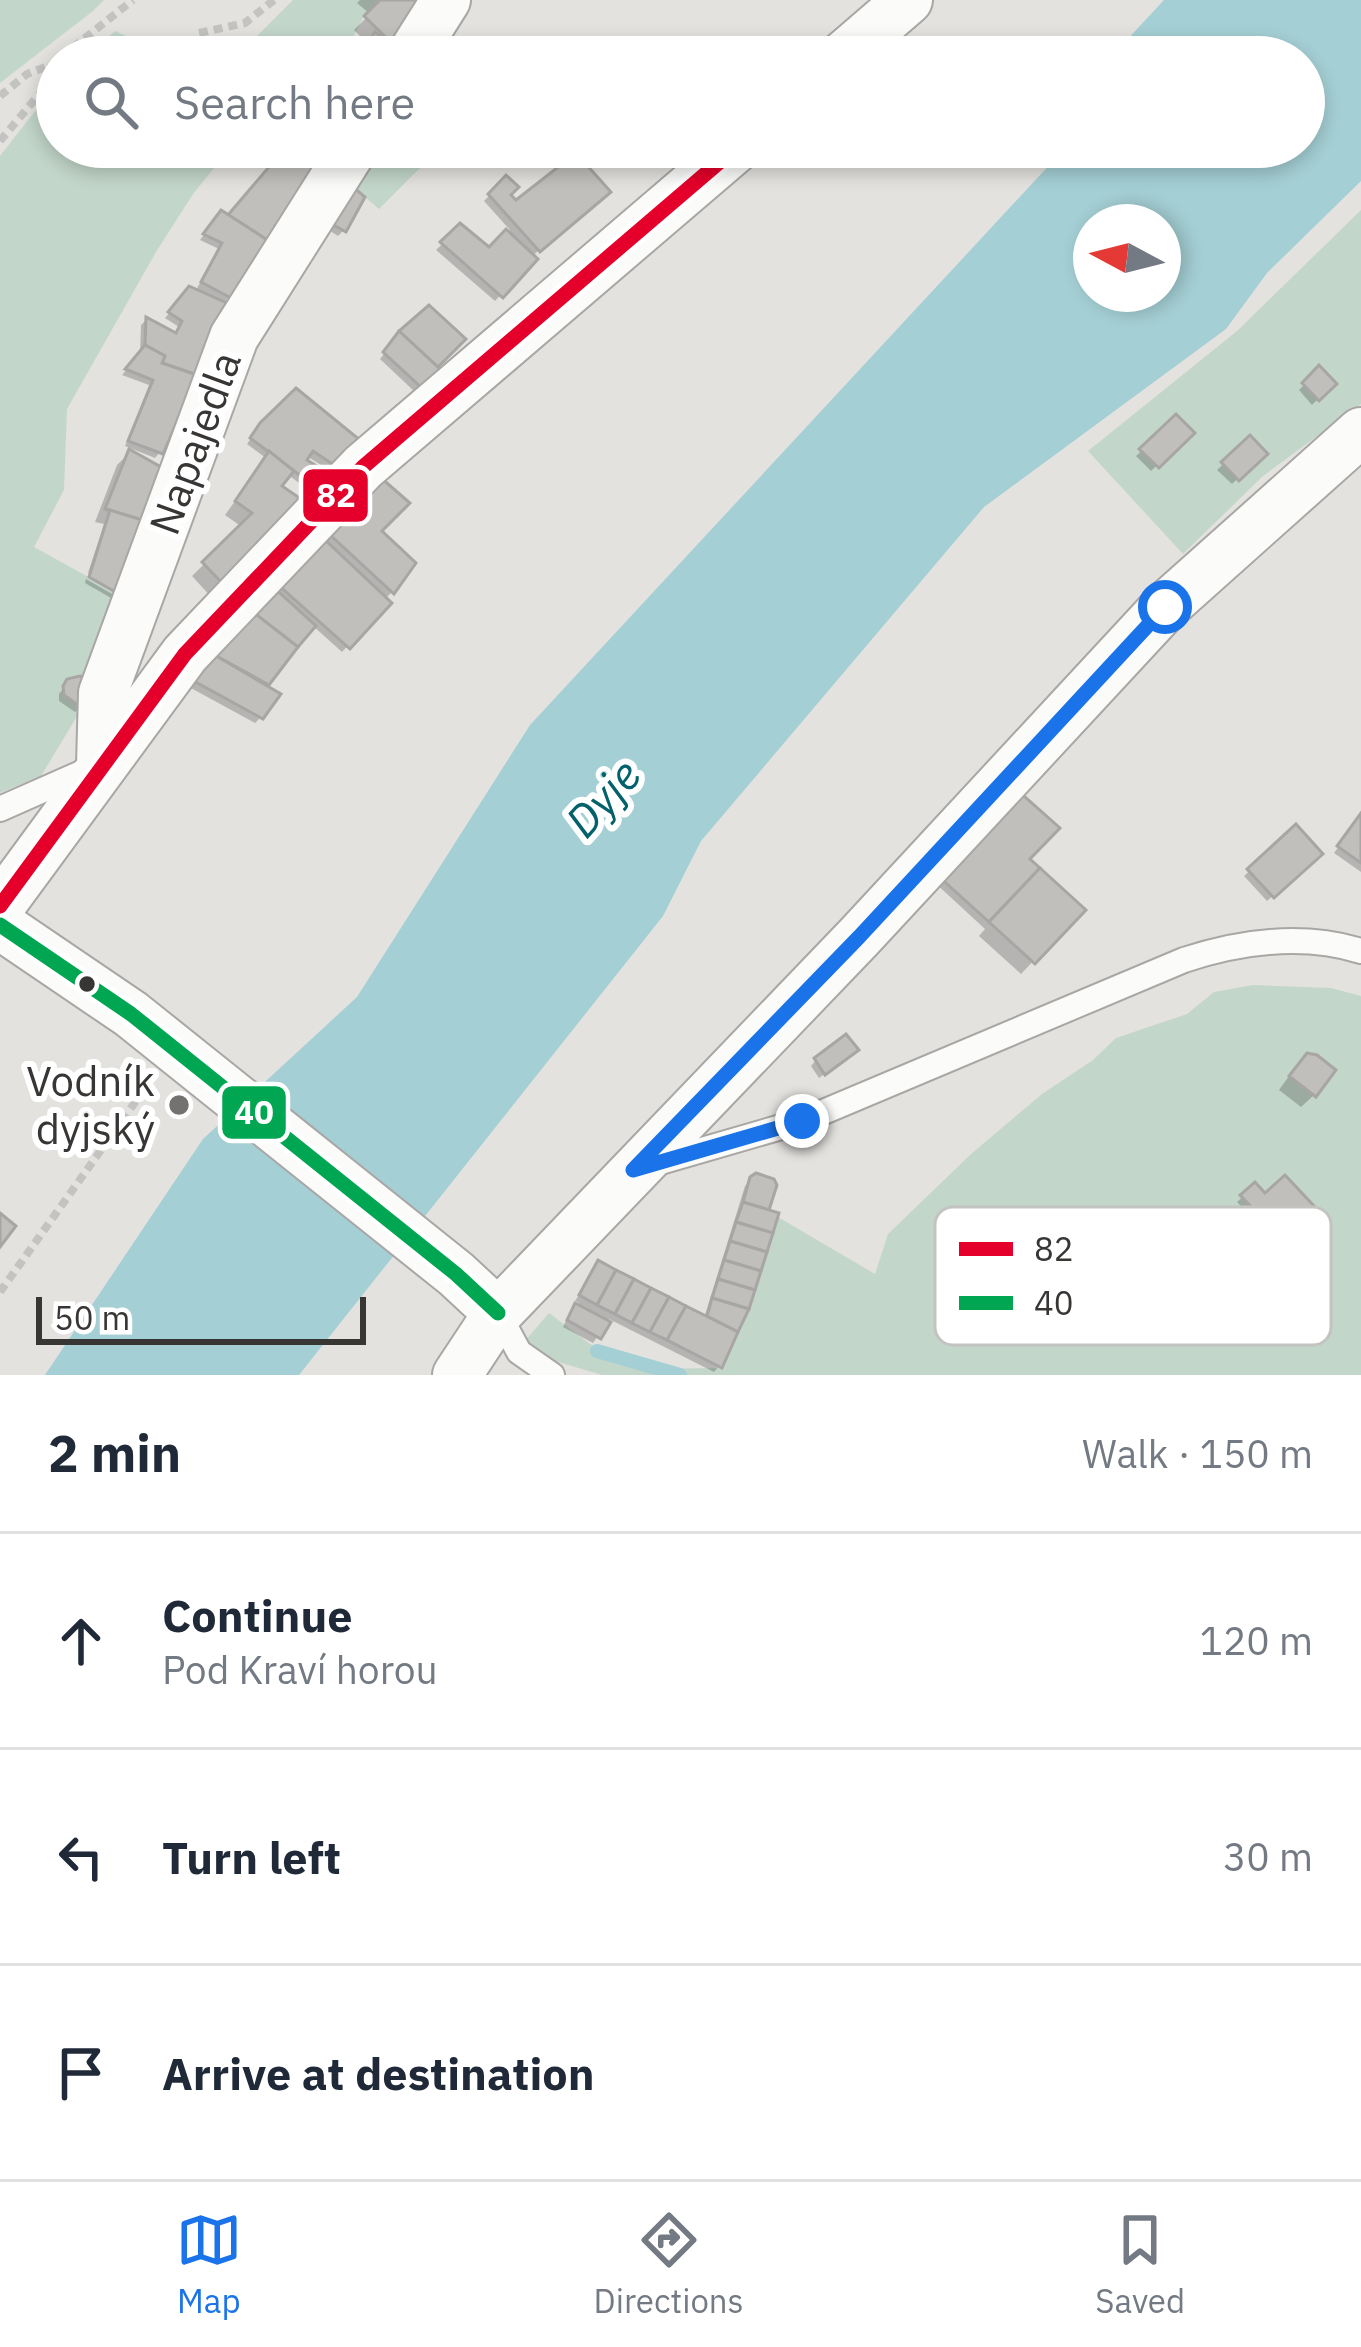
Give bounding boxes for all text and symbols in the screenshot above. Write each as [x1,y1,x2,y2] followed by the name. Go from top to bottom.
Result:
[36,36,1325,168] search box
[78,69,144,135] icon: search
[174,73,415,131] text: Search here
[1073,204,1181,312] north arrow
[136,344,253,542] street label: Napajedla
[301,467,370,524] line badge: 82
[316,473,356,516] text: 82
[1138,580,1192,634] route start
[552,746,652,849] water label: Dyje
[76,973,98,995] unlabelled marker
[26,1053,155,1156] place label: Vodník dyjský
[220,1084,288,1141] line badge: 40
[234,1090,274,1133] text: 40
[166,1092,192,1118] marker: Vodník dyjský
[775,1094,829,1148] route end
[935,1207,1331,1345] legend
[1034,1227,1074,1270] text: 82
[1034,1281,1074,1324] text: 40
[36,1291,366,1344] scale bar
[54,1296,130,1339] text: 50 m
[48,1420,181,1486] text: 2 min
[1082,1428,1313,1479] text: Walk · 150 m
[162,1586,353,1644] text: Continue
[48,1608,114,1674] icon: ahead
[1200,1615,1313,1666] text: 120 m
[162,1644,438,1695] text: Pod Kraví horou
[48,1824,114,1890] icon: left
[162,1828,341,1886] text: Turn left
[1223,1831,1313,1882] text: 30 m
[48,2040,114,2106] icon: arrive
[162,2044,595,2102] text: Arrive at destination
[176,2207,242,2322] tab: Map
[594,2207,744,2322] tab: Directions
[1095,2207,1185,2322] tab: Saved

